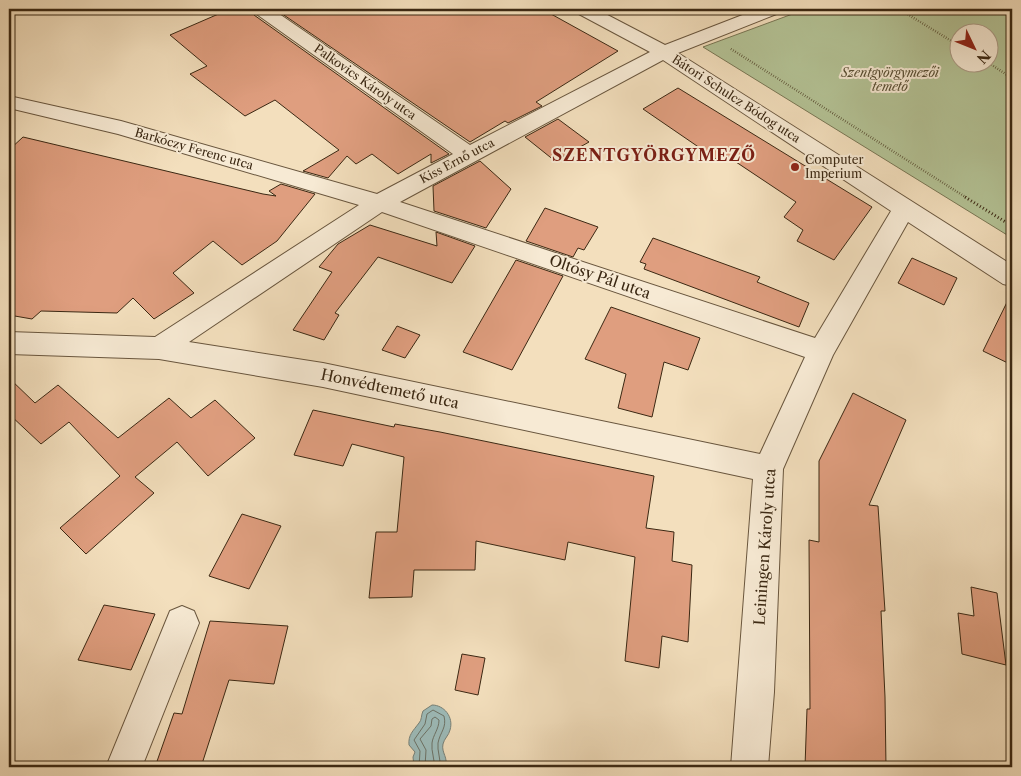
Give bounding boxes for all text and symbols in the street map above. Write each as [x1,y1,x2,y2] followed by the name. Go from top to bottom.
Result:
[948,22,998,72] north arrow
[311,41,420,123] street label: Palkovics Károly utca
[973,46,994,67] text: N
[669,51,804,146] street label: Bátori Schulcz Bódog utca
[840,65,940,94] park label: Szentgyörgymezői temető
[133,124,256,173] street label: Barkóczy Ferenc utca
[417,134,497,186] street label: Kiss Ernő utca
[552,144,756,165] district label: SZENTGYÖRGYMEZŐ
[805,152,864,181] place label: Computer Imperium
[789,161,801,173] marker: Computer Imperium
[547,250,653,303] street label: Oltósy Pál utca
[319,365,461,412] street label: Honvédtemető utca
[750,468,779,626] street label: Leiningen Károly utca

